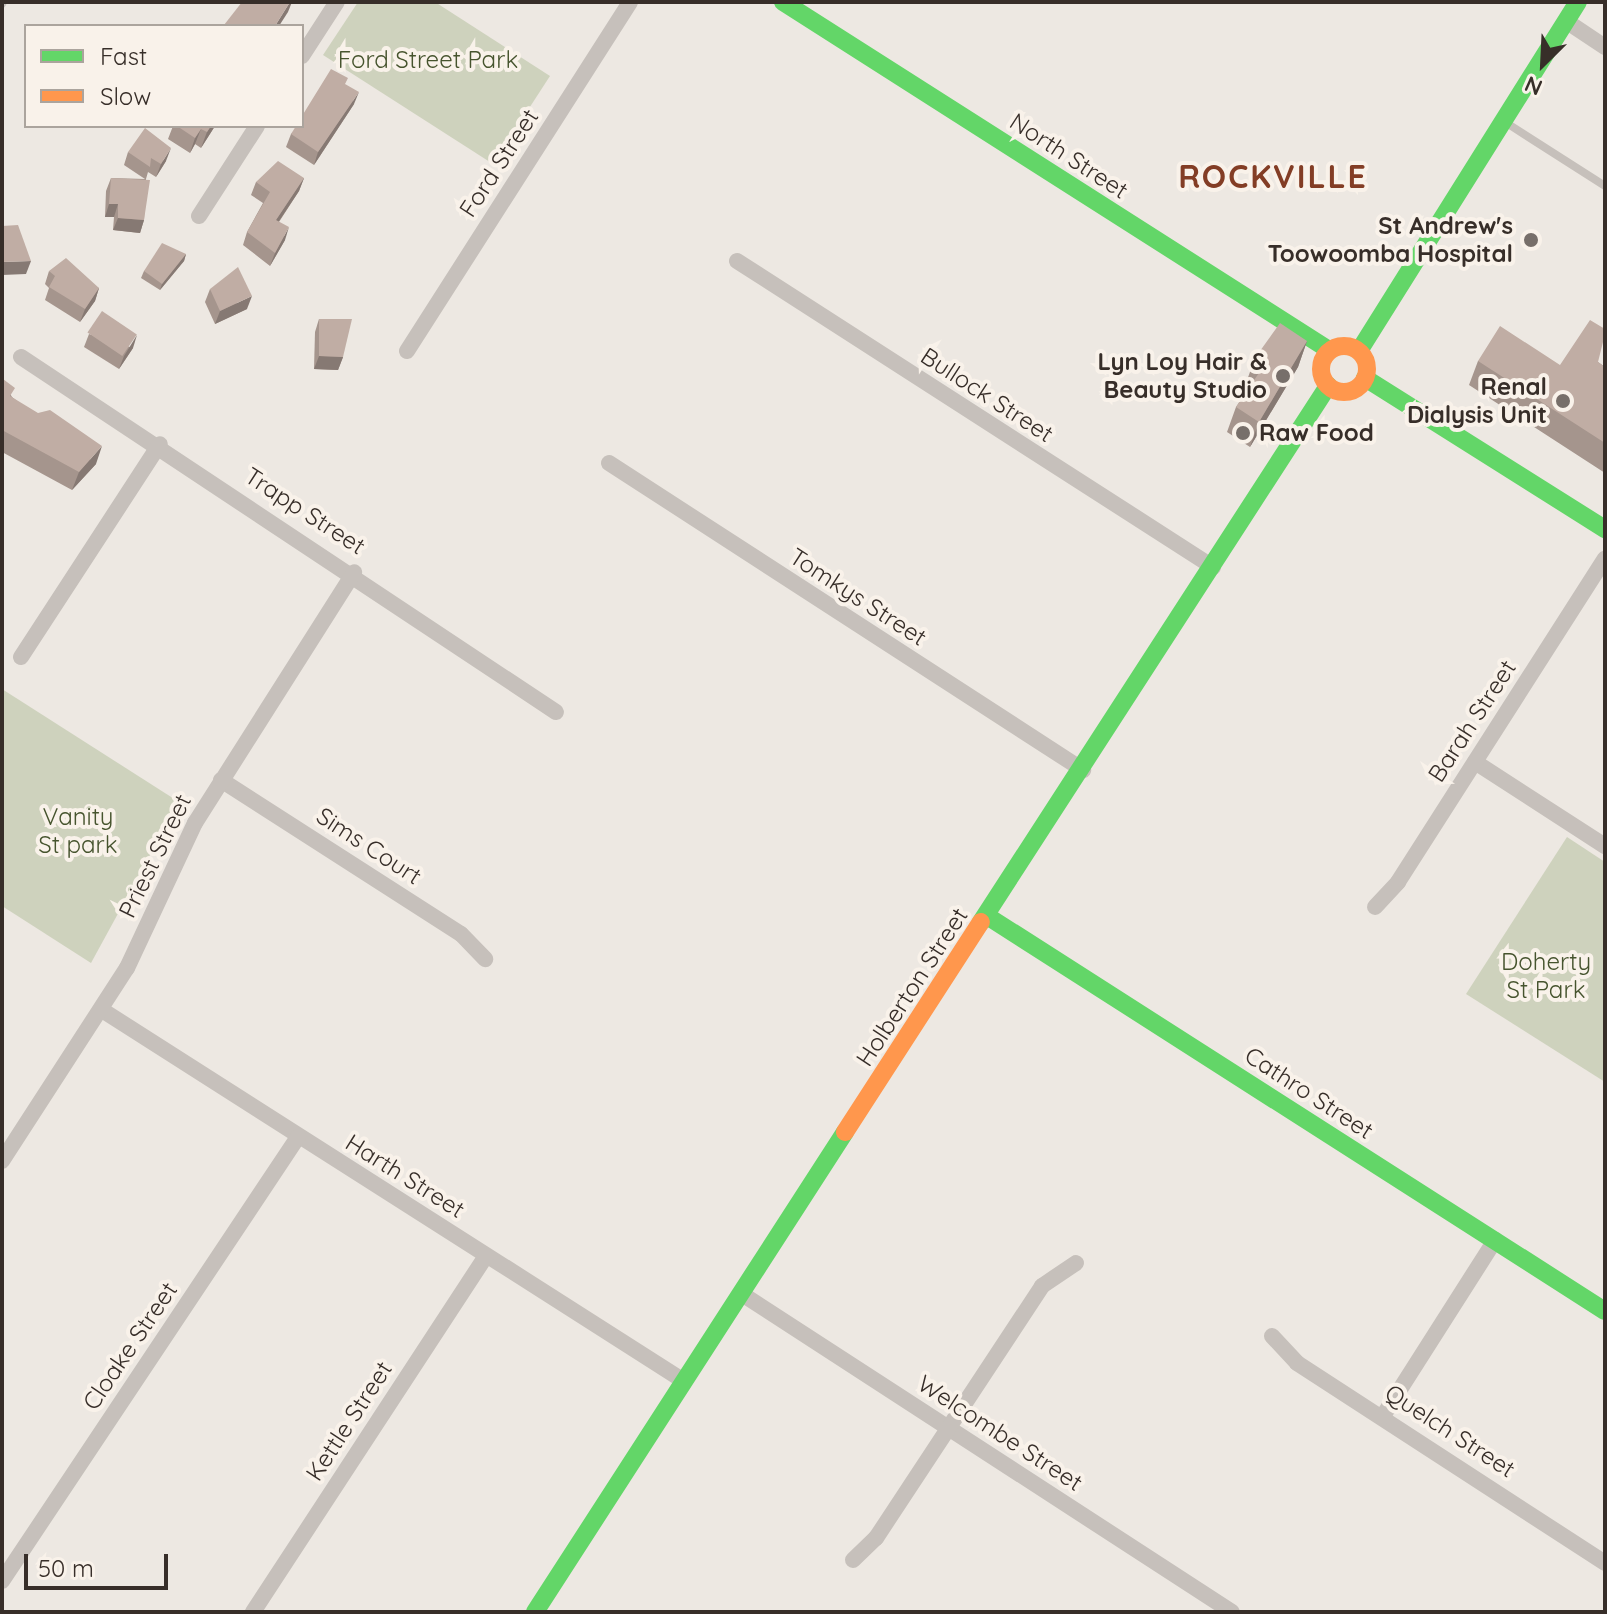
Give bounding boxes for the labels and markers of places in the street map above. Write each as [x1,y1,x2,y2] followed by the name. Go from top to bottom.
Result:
[1268,212,1513,268] place label: St Andrew's Toowoomba Hospital
[1520,229,1542,251] marker: St Andrew's Toowoomba Hospital
[1098,348,1267,404] place label: Lyn Loy Hair & Beauty Studio
[1274,367,1292,385] marker: Lyn Loy Hair & Beauty Studio
[1407,373,1547,429] place label: Renal Dialysis Unit
[1554,392,1572,410] marker: Renal Dialysis Unit
[1259,419,1374,447] place label: Raw Food
[1234,424,1252,442] marker: Raw Food

